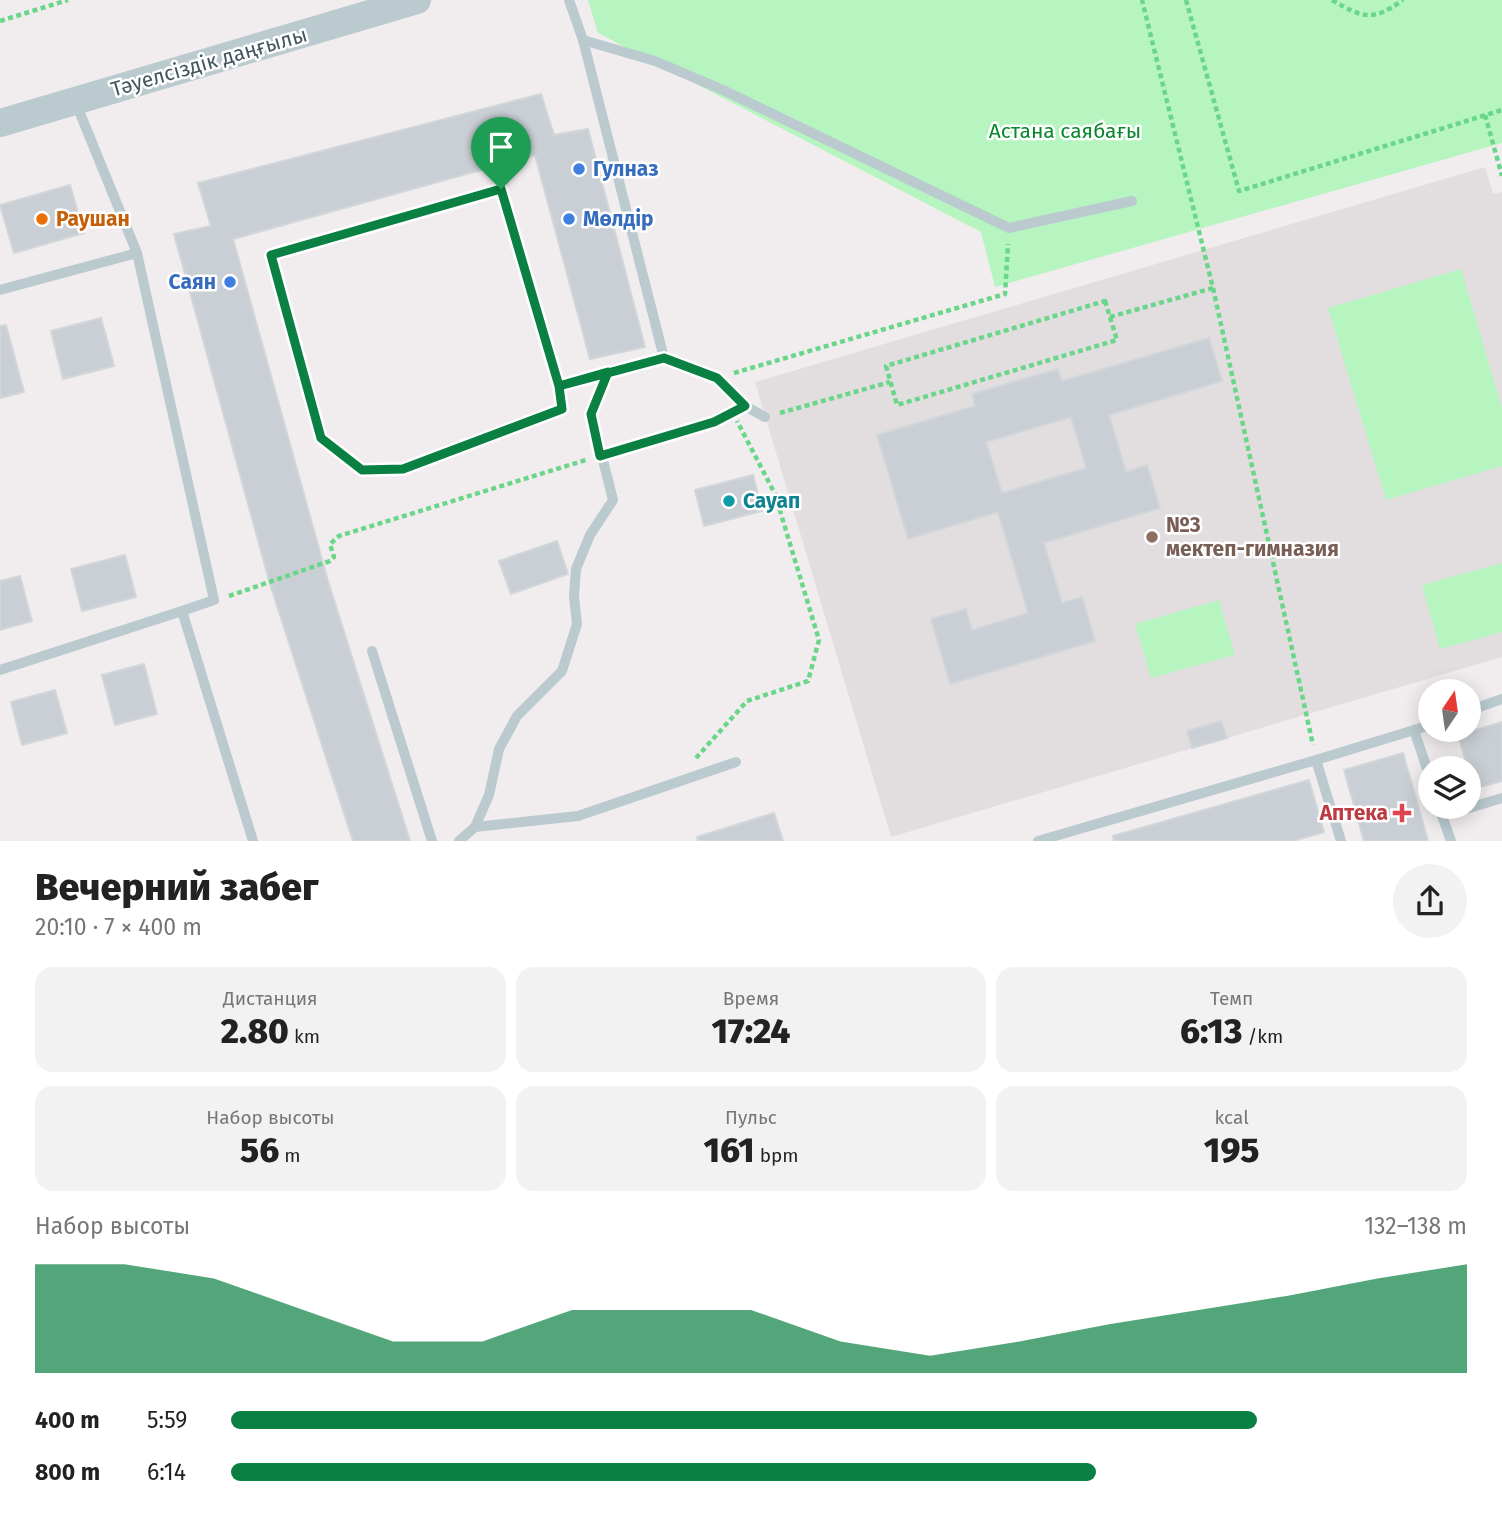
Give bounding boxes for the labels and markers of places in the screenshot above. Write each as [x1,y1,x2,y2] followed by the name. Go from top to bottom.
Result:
[471,117,531,189] pin
[593,156,659,182] place label: Гулназ
[571,161,587,177] marker: Гулназ
[56,206,130,232] place label: Раушан
[583,206,654,232] place label: Мөлдір
[34,211,50,227] marker: Раушан
[561,211,577,227] marker: Мөлдір
[169,269,216,295] place label: Саян
[222,274,238,290] marker: Саян
[743,488,800,514] place label: Сауап
[721,493,737,509] marker: Сауап
[1166,512,1339,562] place label: №3 мектеп-гимназия
[1144,529,1160,545] marker: №3 мектеп-гимназия
[1319,800,1388,826] place label: Аптека
[1394,805,1410,821] marker: Аптека

